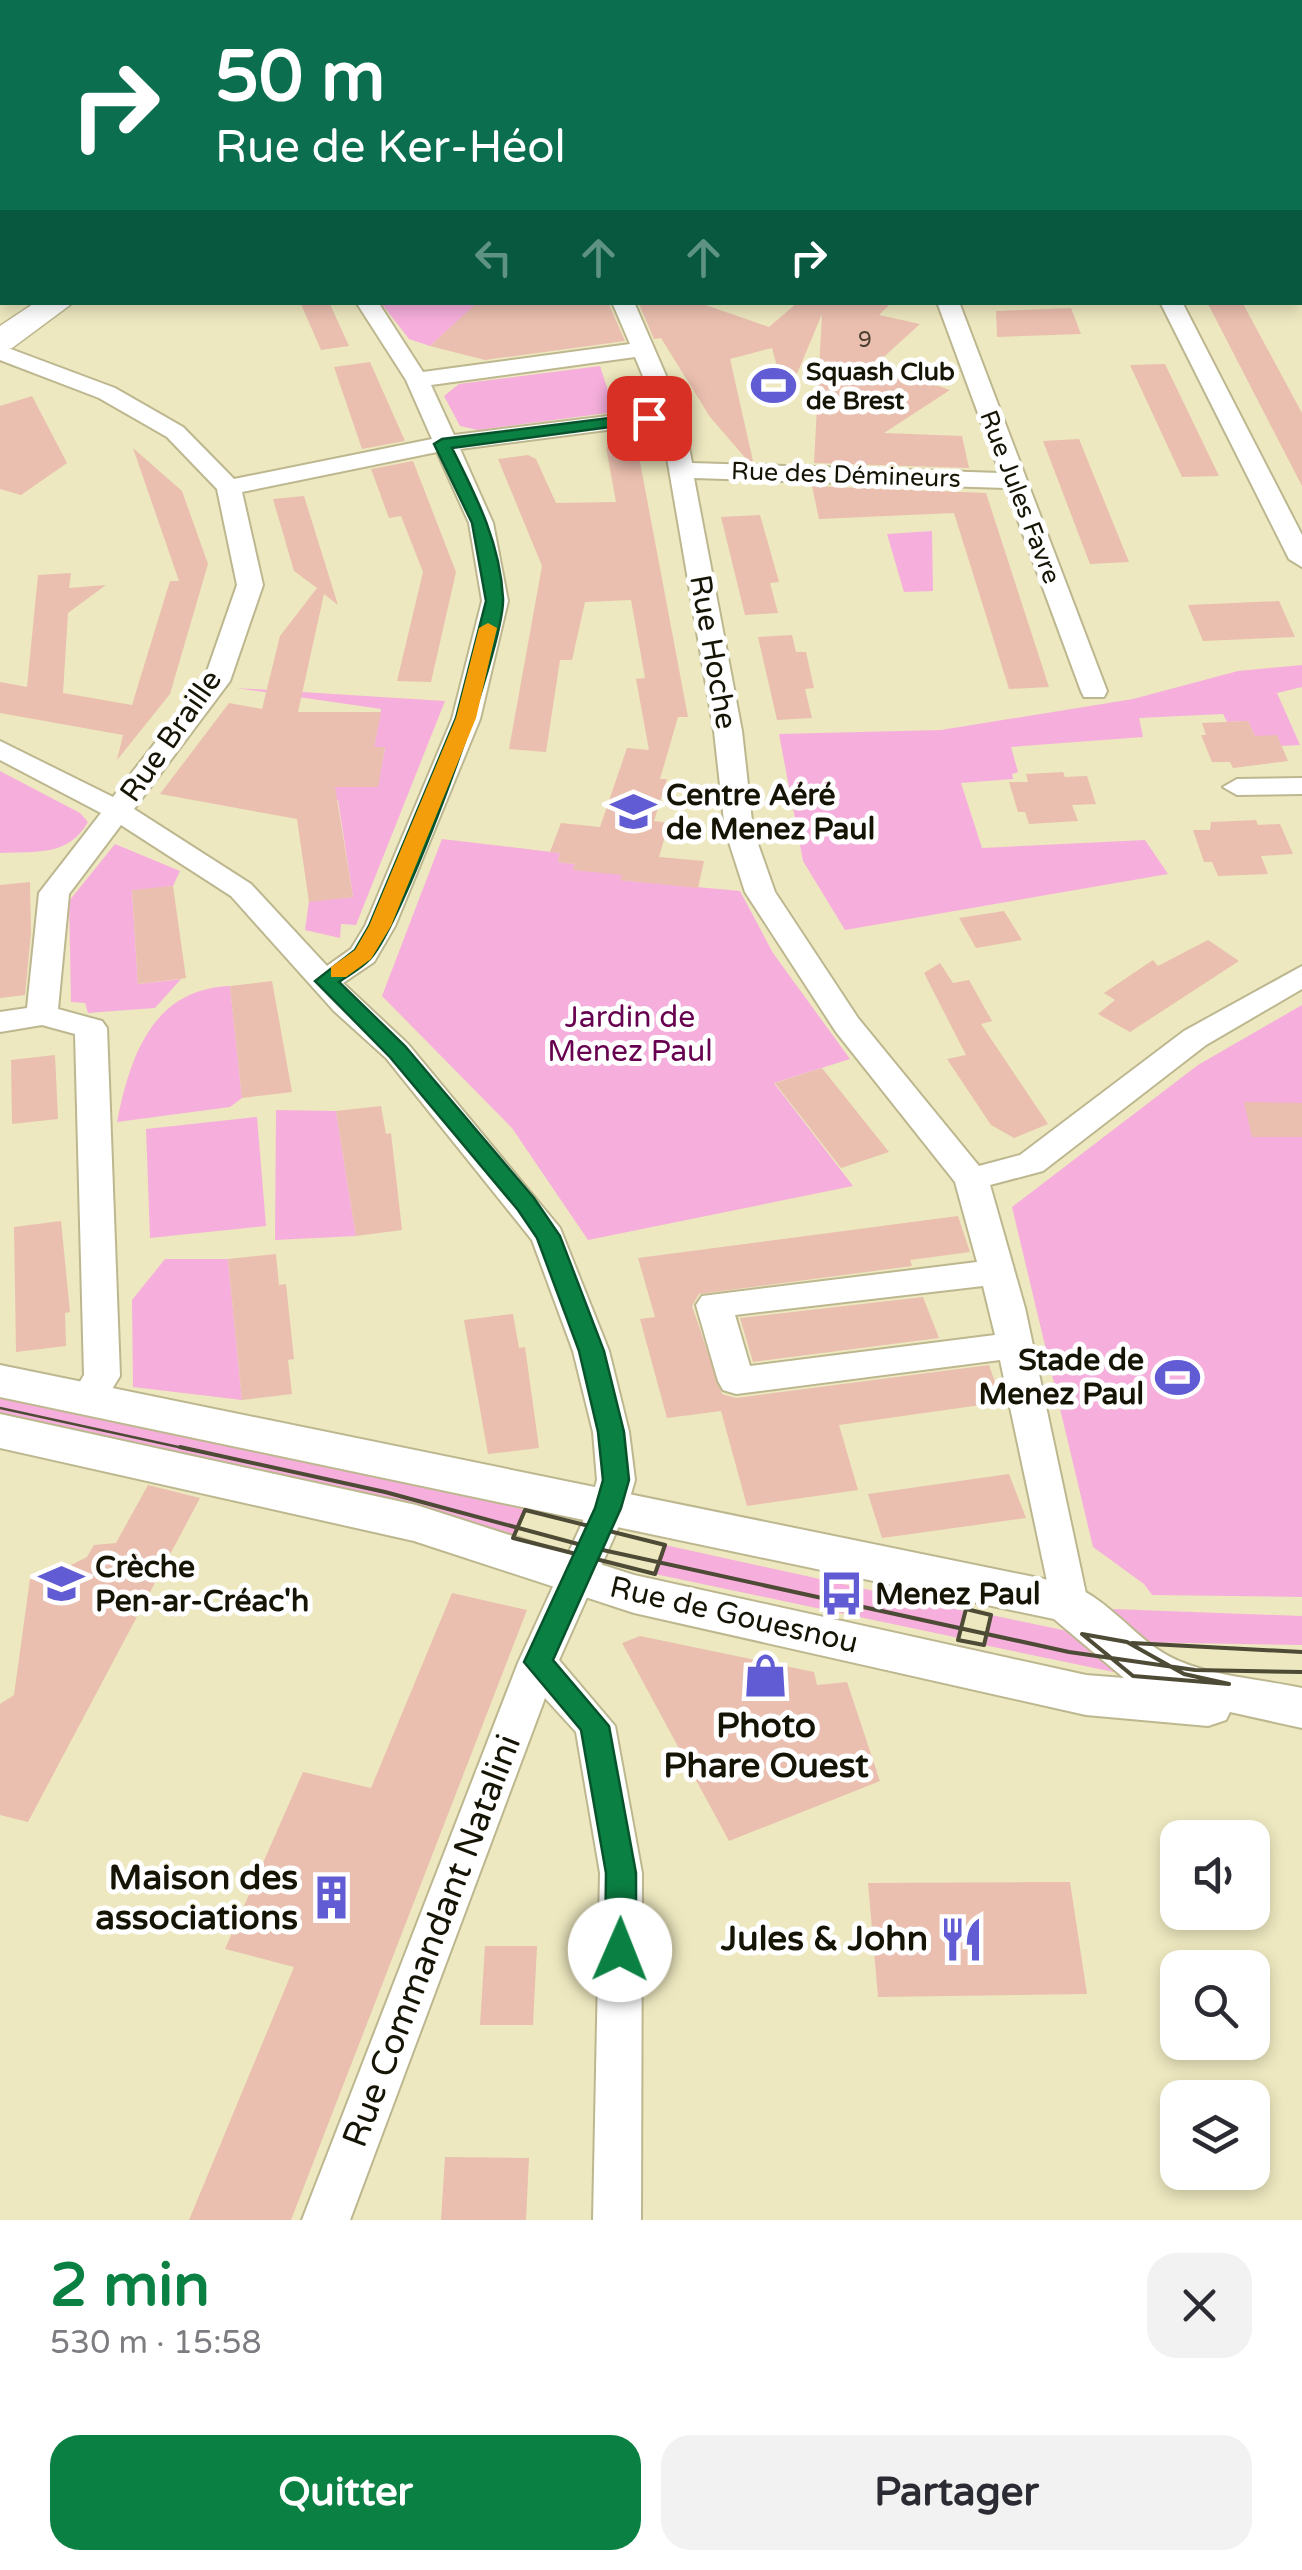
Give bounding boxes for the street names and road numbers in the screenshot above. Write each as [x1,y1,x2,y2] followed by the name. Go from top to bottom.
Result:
[973,406,1067,588] street label: Rue Jules Favre
[731,456,961,494] street label: Rue des Démineurs
[681,572,745,732] street label: Rue Hoche
[112,663,230,809] street label: Rue Braille
[606,1568,862,1662] street label: Rue de Gouesnou
[334,1729,530,2153] street label: Rue Commandant Natalini

